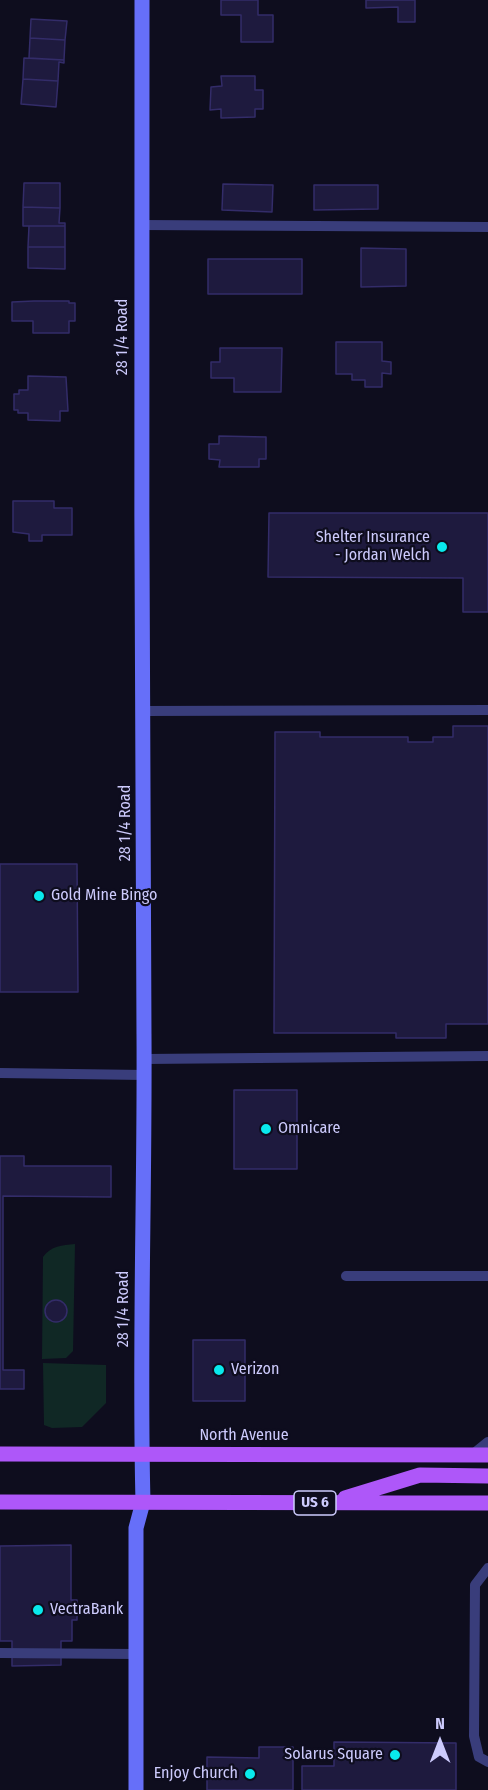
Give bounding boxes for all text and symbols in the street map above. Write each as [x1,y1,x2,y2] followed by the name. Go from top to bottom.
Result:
[113,299,133,375] street label: 28 1/4 Road
[316,528,430,566] place label: Shelter Insurance - Jordan Welch
[435,540,449,554] marker: Shelter Insurance - Jordan Welch
[116,785,136,861] street label: 28 1/4 Road
[51,886,157,906] place label: Gold Mine Bingo
[32,889,46,903] marker: Gold Mine Bingo
[278,1119,340,1139] place label: Omnicare
[259,1122,273,1136] marker: Omnicare
[114,1271,134,1347] street label: 28 1/4 Road
[231,1360,279,1380] place label: Verizon
[212,1363,226,1377] marker: Verizon
[199,1426,289,1446] street label: North Avenue
[294,1491,336,1515] road number: US 6
[50,1600,123,1620] place label: VectraBank
[31,1603,45,1617] marker: VectraBank
[410,1712,470,1772] north arrow
[435,1714,445,1733] text: N
[284,1745,383,1765] place label: Solarus Square
[388,1748,402,1762] marker: Solarus Square
[154,1764,238,1784] place label: Enjoy Church
[243,1767,257,1781] marker: Enjoy Church

